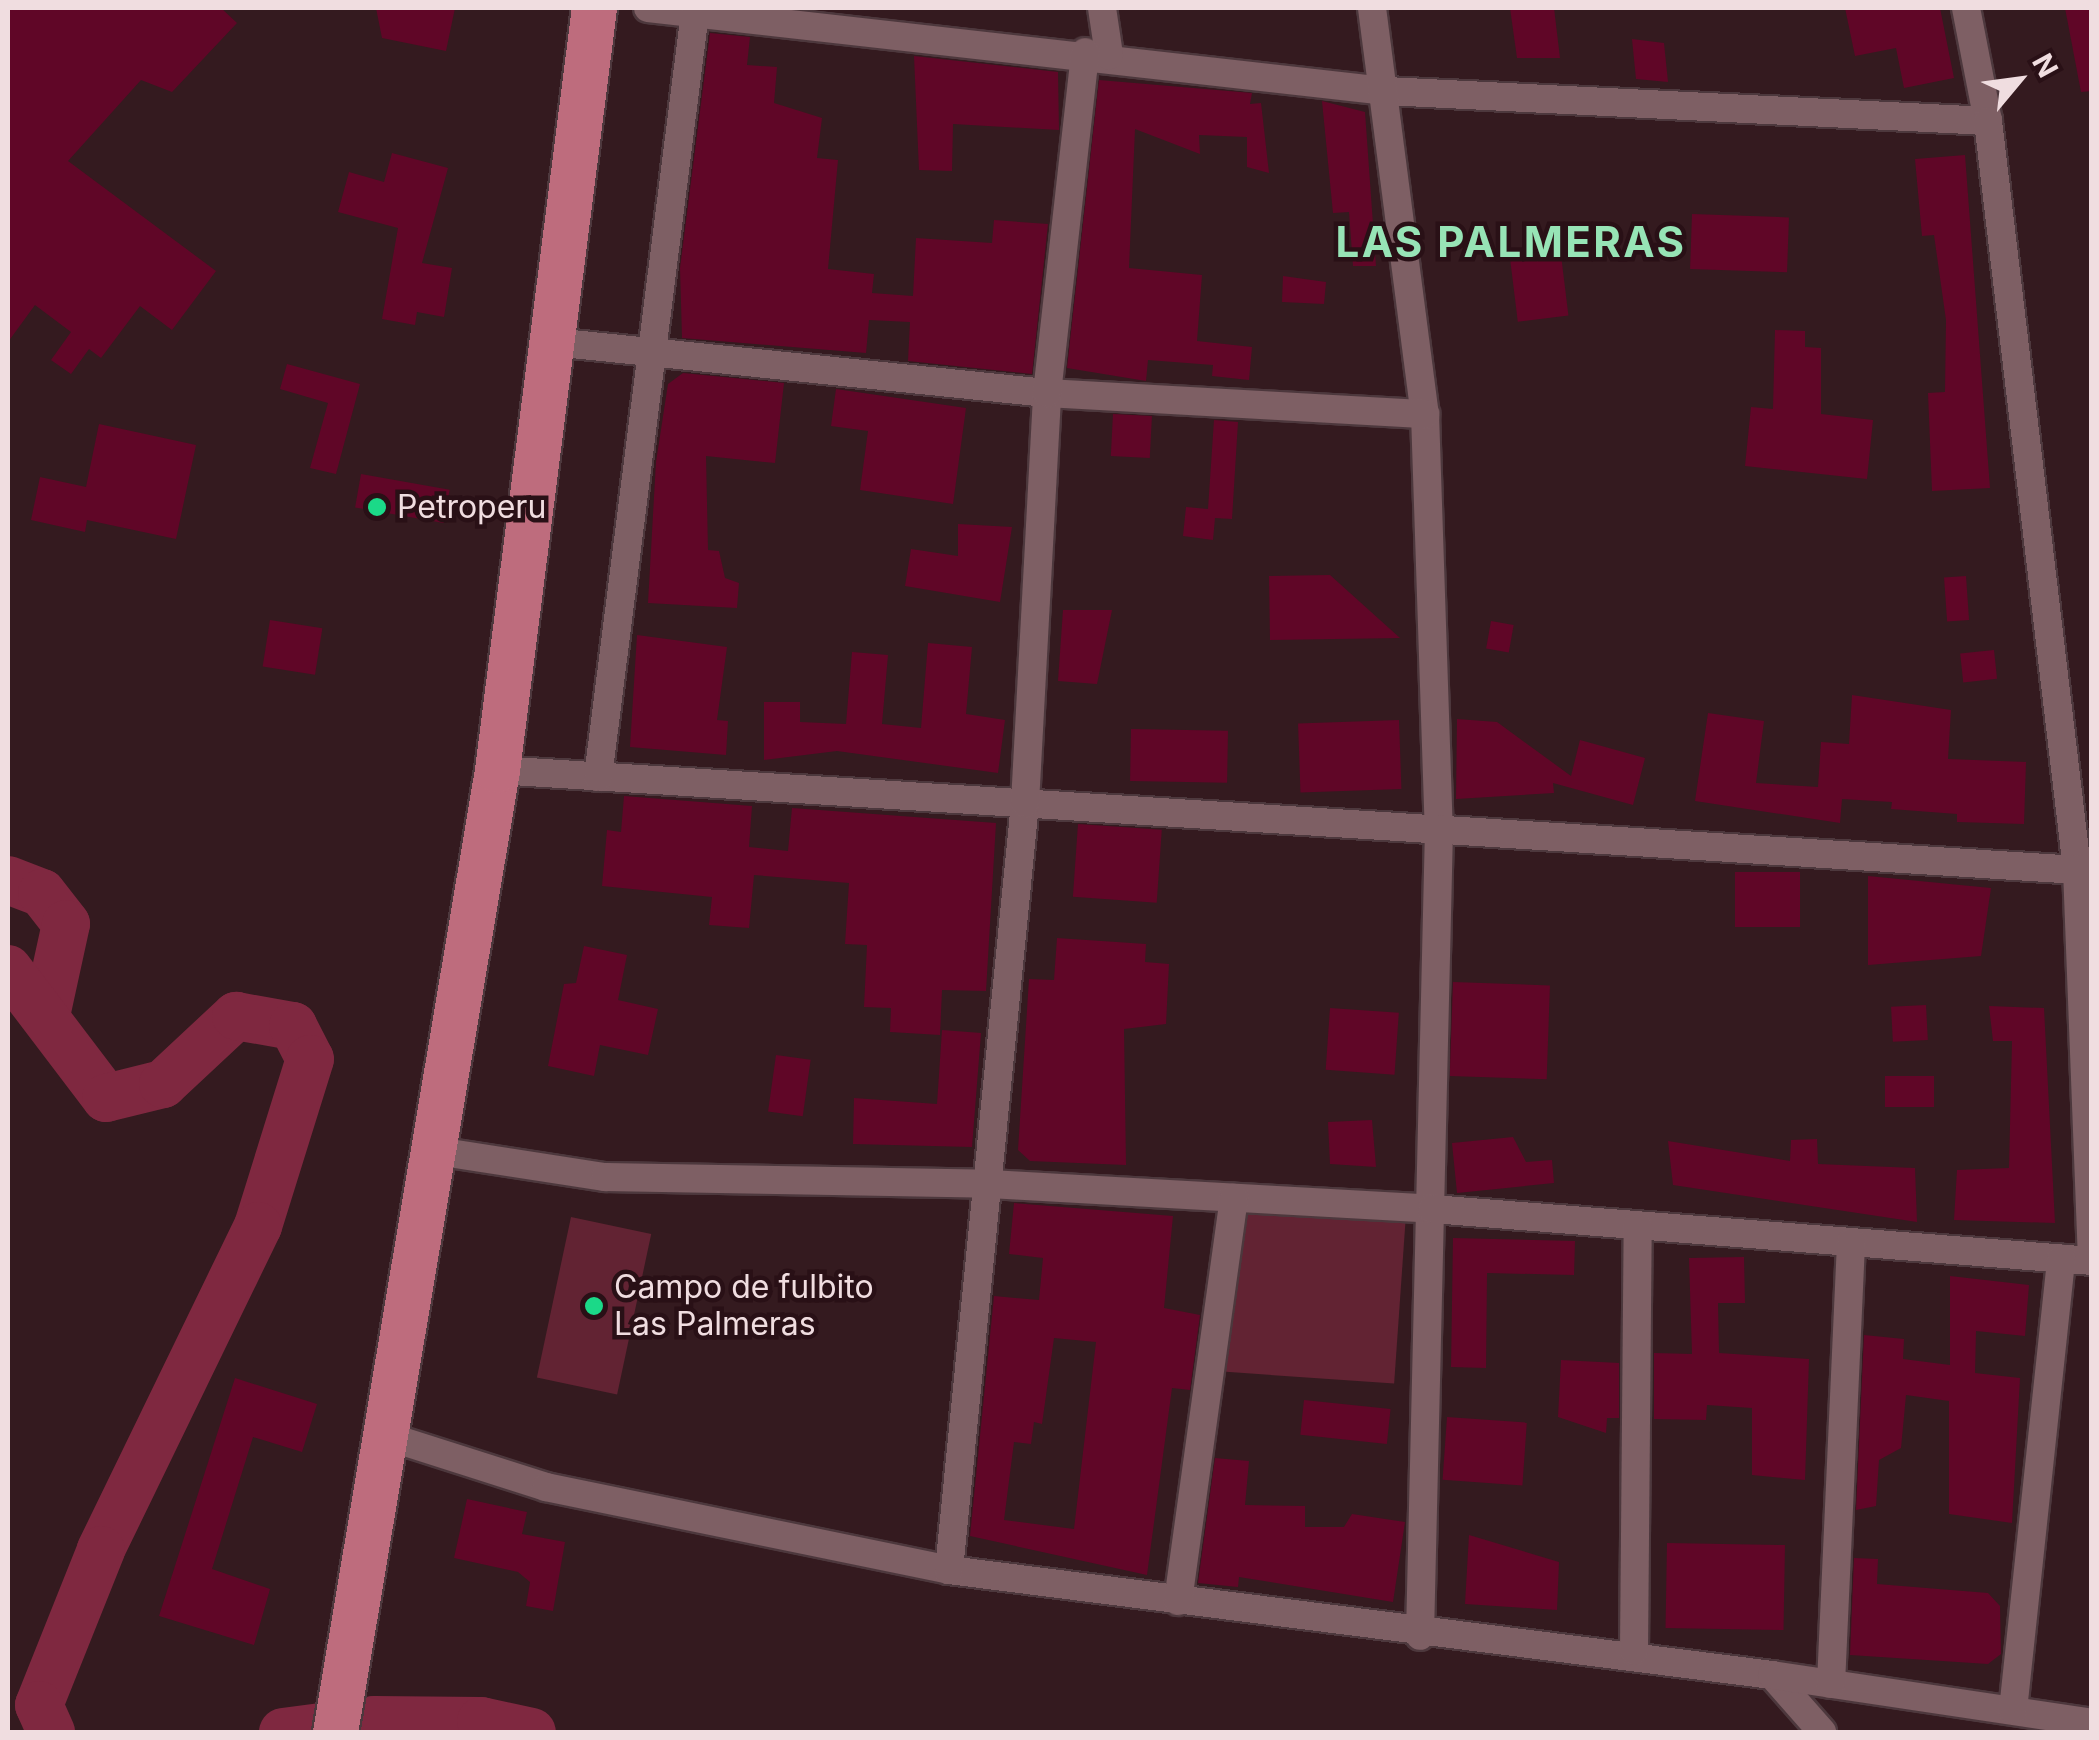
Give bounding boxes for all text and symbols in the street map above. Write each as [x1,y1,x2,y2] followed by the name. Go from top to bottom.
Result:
[1969,30,2069,130] north arrow
[2025,48,2065,83] text: N
[1335,217,1687,267] district label: LAS PALMERAS
[397,488,546,526] place label: Petroperu
[366,496,388,518] marker: Petroperu
[614,1269,874,1344] place label: Campo de fulbito Las Palmeras
[583,1295,605,1317] marker: Campo de fulbito Las Palmeras

